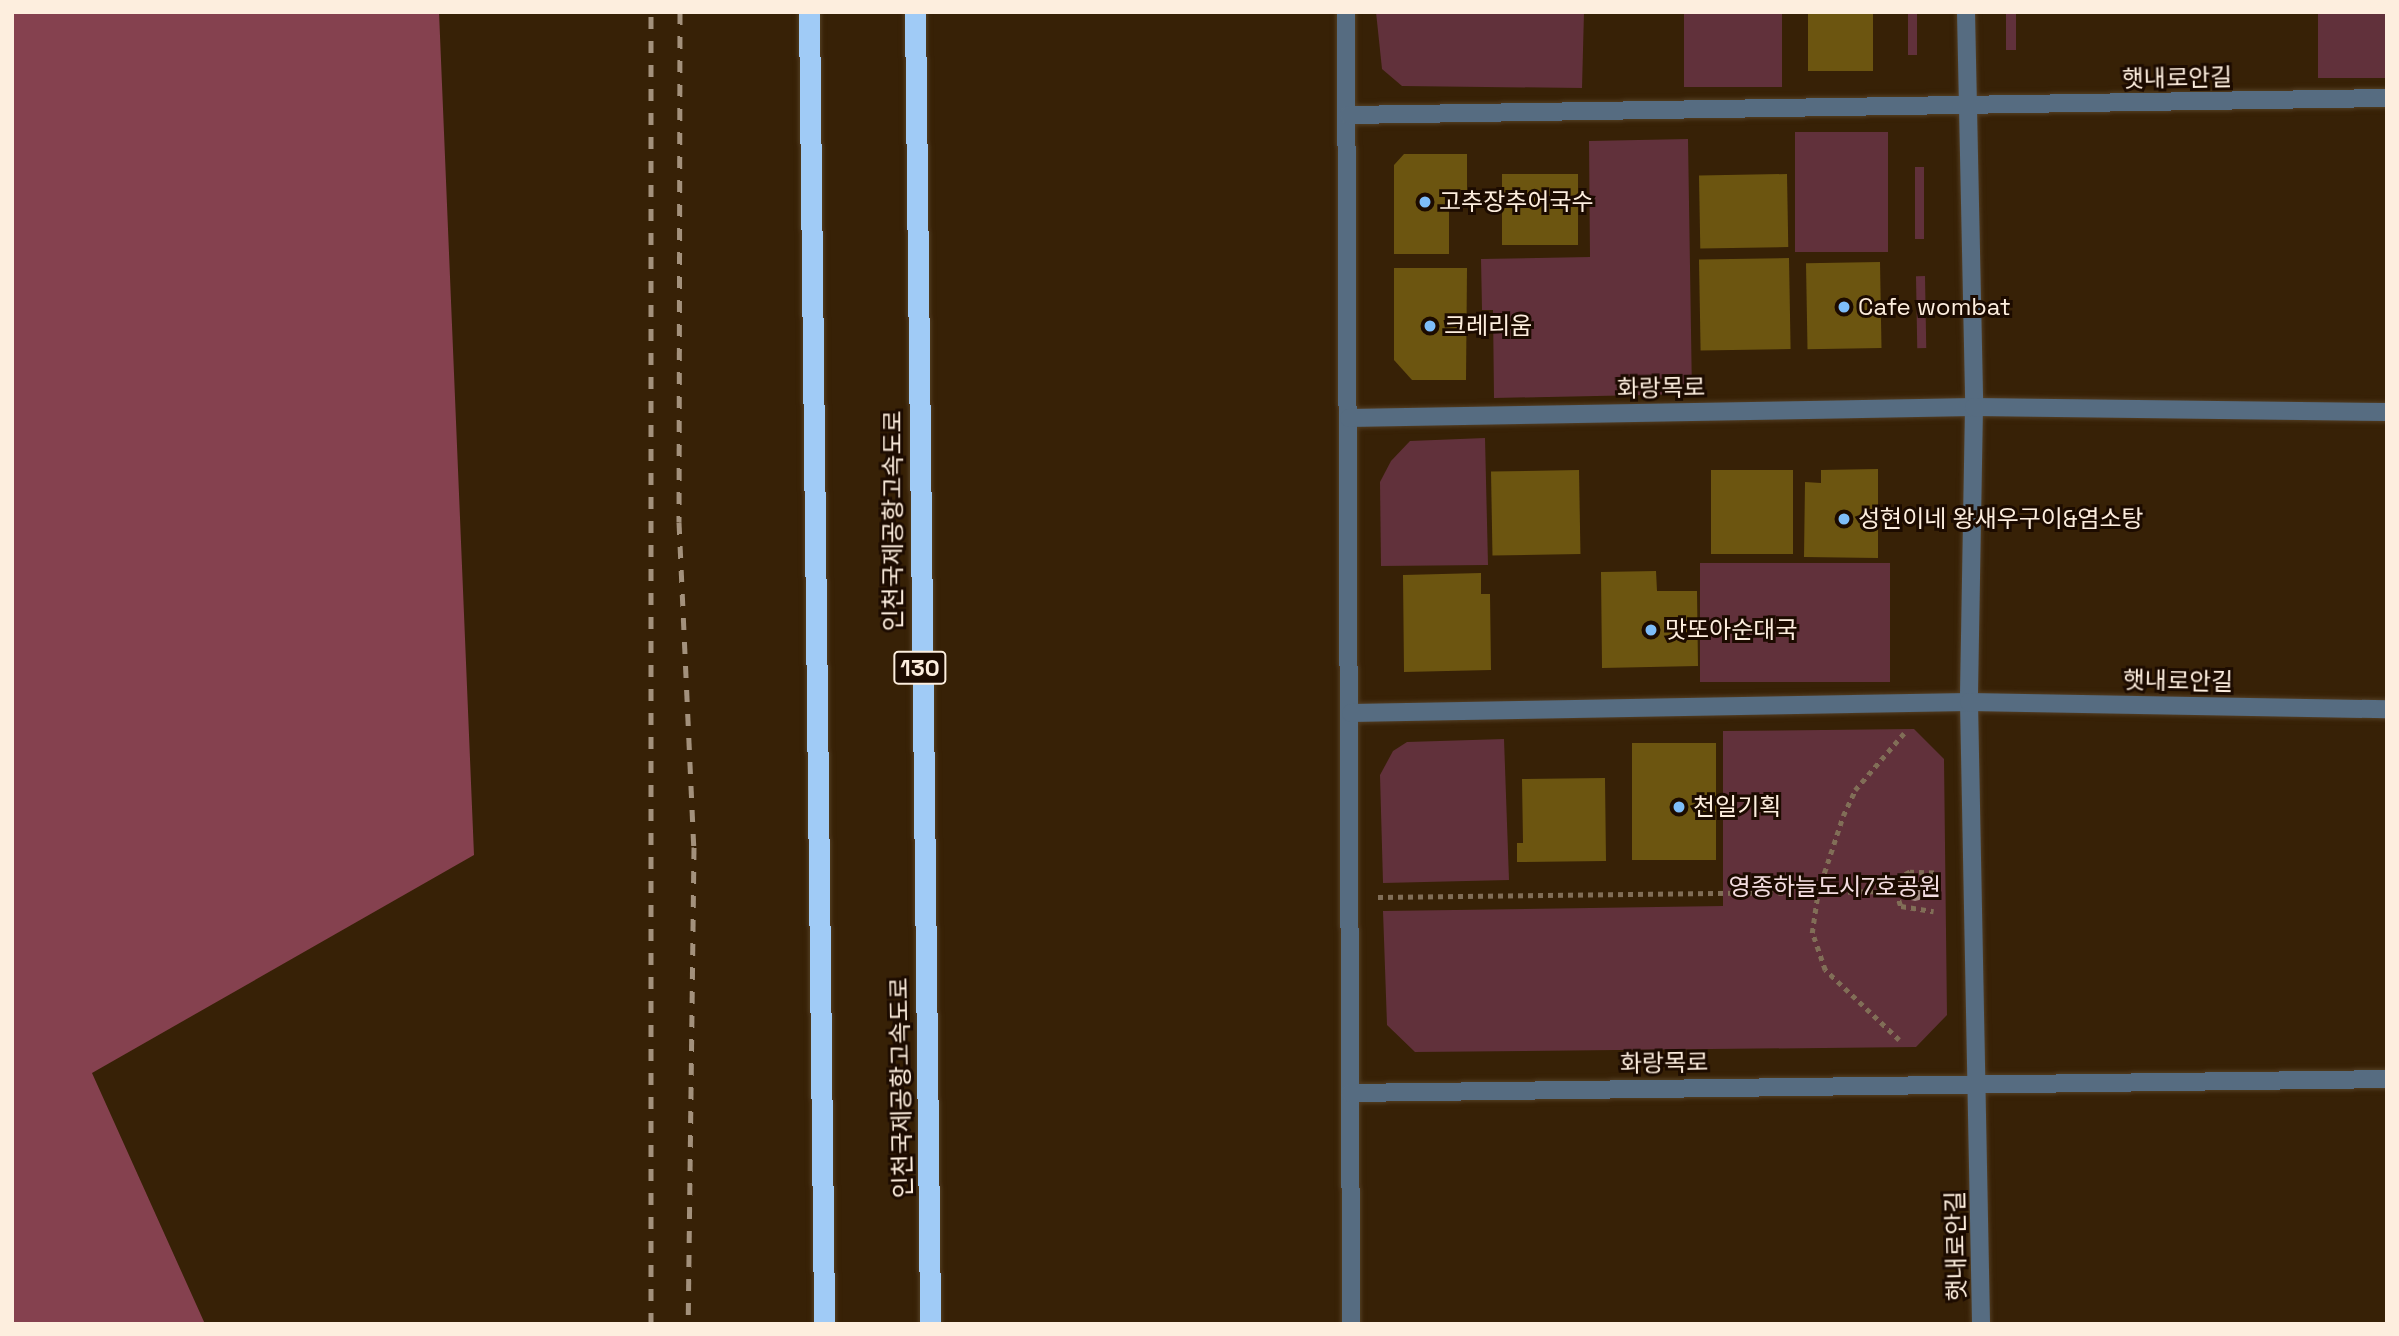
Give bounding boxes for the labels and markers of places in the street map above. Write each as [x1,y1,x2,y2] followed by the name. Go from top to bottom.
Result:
[1439,188,1594,216] place label: 고추장추어국수
[1417,194,1433,210] marker: 고추장추어국수
[1858,293,2011,321] place label: Cafe wombat
[1836,299,1852,315] marker: Cafe wombat
[1444,312,1532,340] place label: 크레리움
[1422,318,1438,334] marker: 크레리움
[1858,505,2144,533] place label: 성현이네 왕새우구이&염소탕
[1836,511,1852,527] marker: 성현이네 왕새우구이&염소탕
[1665,616,1797,644] place label: 맛또아순대국
[1643,622,1659,638] marker: 맛또아순대국
[1693,793,1781,821] place label: 천일기획
[1671,799,1687,815] marker: 천일기획

